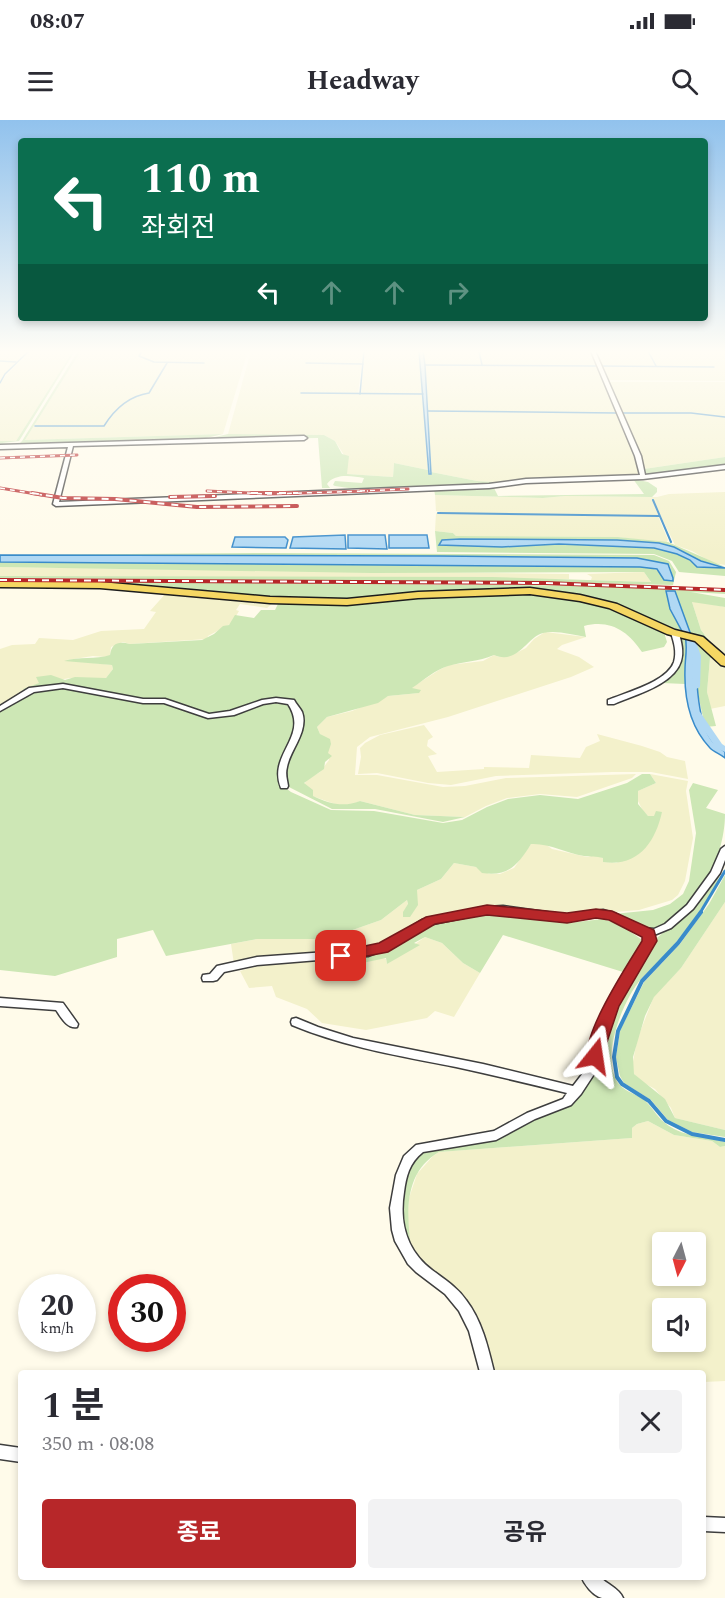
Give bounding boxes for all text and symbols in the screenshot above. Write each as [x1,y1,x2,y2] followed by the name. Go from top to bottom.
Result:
[30,5,85,38] text: 08:07
[306,60,419,102] text: Headway
[24,65,57,98] icon: menu
[668,65,701,98] icon: search
[141,148,260,211] text: 110 m
[42,162,120,240] icon: left
[141,207,216,249] text: 좌회전
[252,276,285,309] icon: left
[315,276,348,309] icon: ahead
[378,276,411,309] icon: ahead
[441,276,474,309] icon: right
[315,930,366,981] pin
[324,939,357,972] icon: arrive
[563,1024,627,1088] position arrow
[652,1232,706,1286] north arrow
[652,1232,706,1352] map controls
[108,1274,186,1352] speed limit sign: 30
[40,1283,74,1329] text: 20
[652,1298,706,1352] button: sound
[40,1317,74,1340] text: km/h
[42,1379,104,1434] text: 1 분
[619,1390,682,1453] button: close
[42,1429,154,1459] text: 350 m · 08:08
[42,1499,356,1568] button: 종료
[368,1499,682,1568] button: 공유

